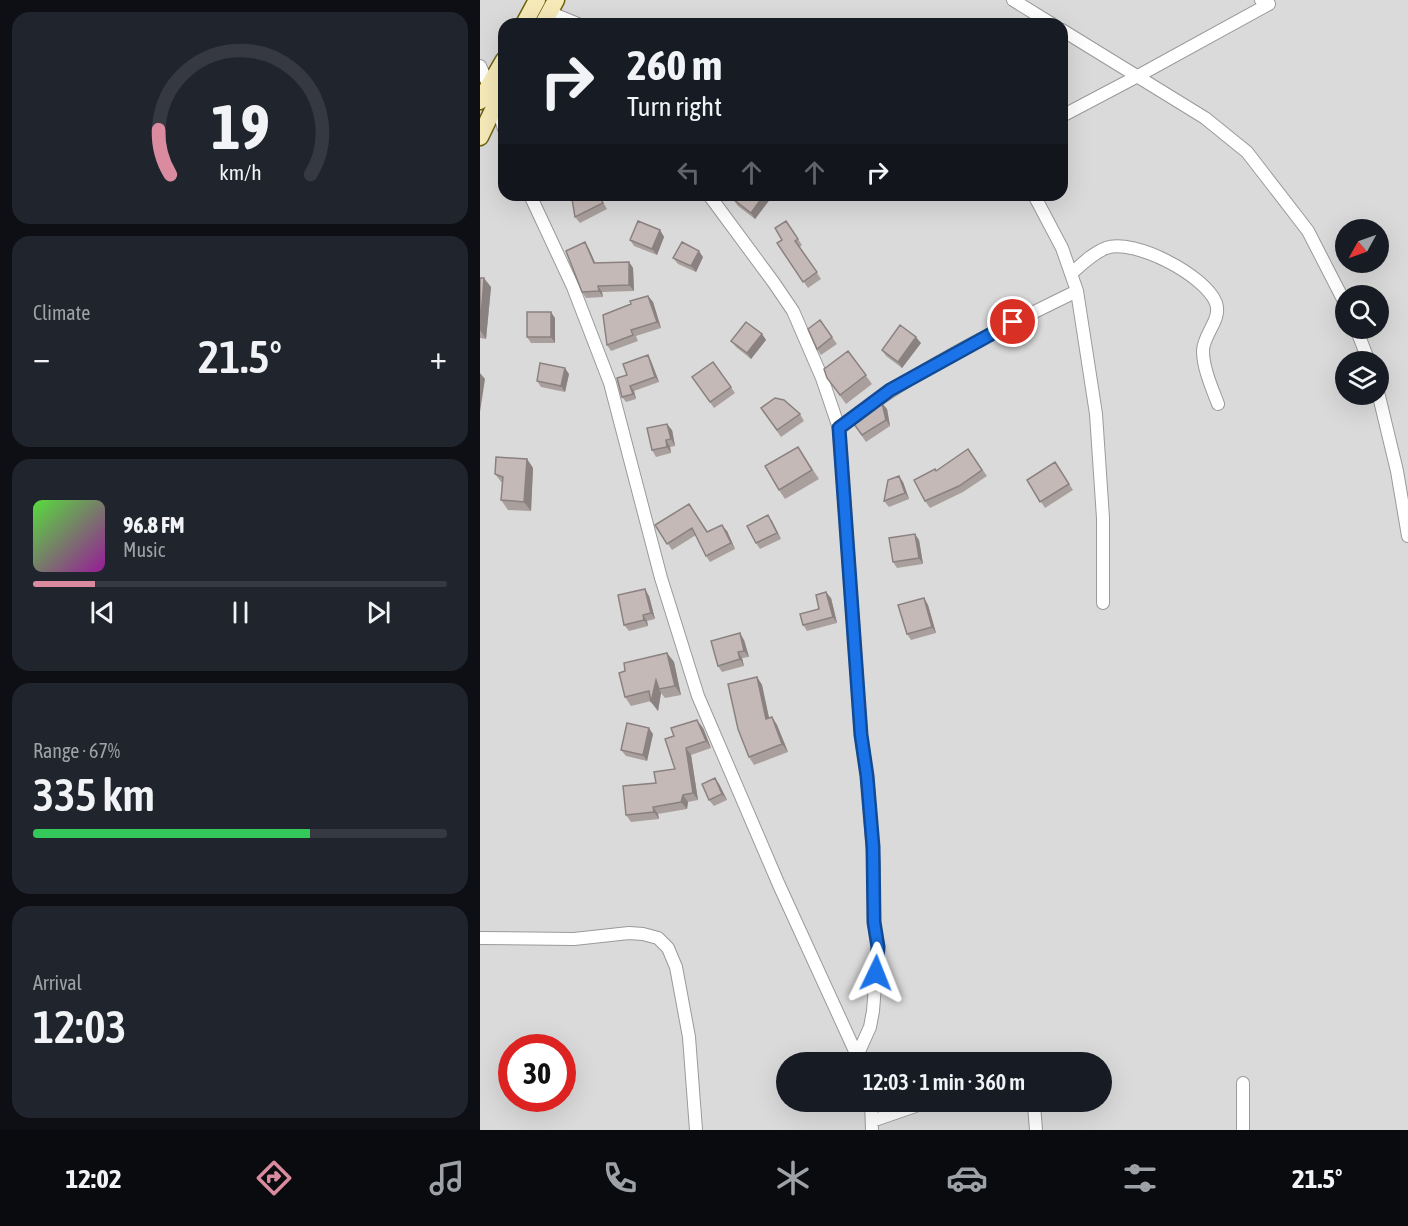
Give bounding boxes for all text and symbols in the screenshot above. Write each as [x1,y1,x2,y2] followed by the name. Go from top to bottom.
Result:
[627,41,722,89] text: 260 m
[528,42,606,120] icon: right
[211,91,269,162] text: 19
[627,91,722,122] text: Turn right
[672,156,705,189] icon: left
[735,156,768,189] icon: ahead
[798,156,831,189] icon: ahead
[861,156,894,189] icon: right
[219,160,261,185] text: km/h
[1335,219,1389,273] north arrow
[1335,219,1389,405] map controls
[1335,285,1389,339] button: search
[987,296,1038,347] pin
[33,301,90,324] text: Climate
[996,305,1029,338] icon: arrive
[198,331,282,383] text: 21.5°
[33,338,50,376] text: −
[430,338,447,376] text: +
[1335,351,1389,405] button: layers
[123,512,185,538] text: 96.8 FM
[123,538,165,561] text: Music
[86,596,119,629] icon: previous
[224,596,257,629] icon: pause
[362,596,395,629] icon: next
[33,739,120,762] text: Range · 67%
[33,769,155,821] text: 335 km
[844,941,908,1005] position arrow
[33,971,82,994] text: Arrival
[33,1001,127,1053] text: 12:03
[498,1034,576,1112] speed limit sign: 30
[863,1069,1025,1095] text: 12:03 · 1 min · 360 m
[253,1157,295,1199] icon: directions
[426,1157,468,1199] icon: music
[599,1157,641,1199] icon: phone
[772,1157,814,1199] icon: climate
[946,1157,988,1199] icon: car
[1119,1157,1161,1199] icon: filters
[66,1163,122,1194] text: 12:02
[1292,1163,1342,1194] text: 21.5°

